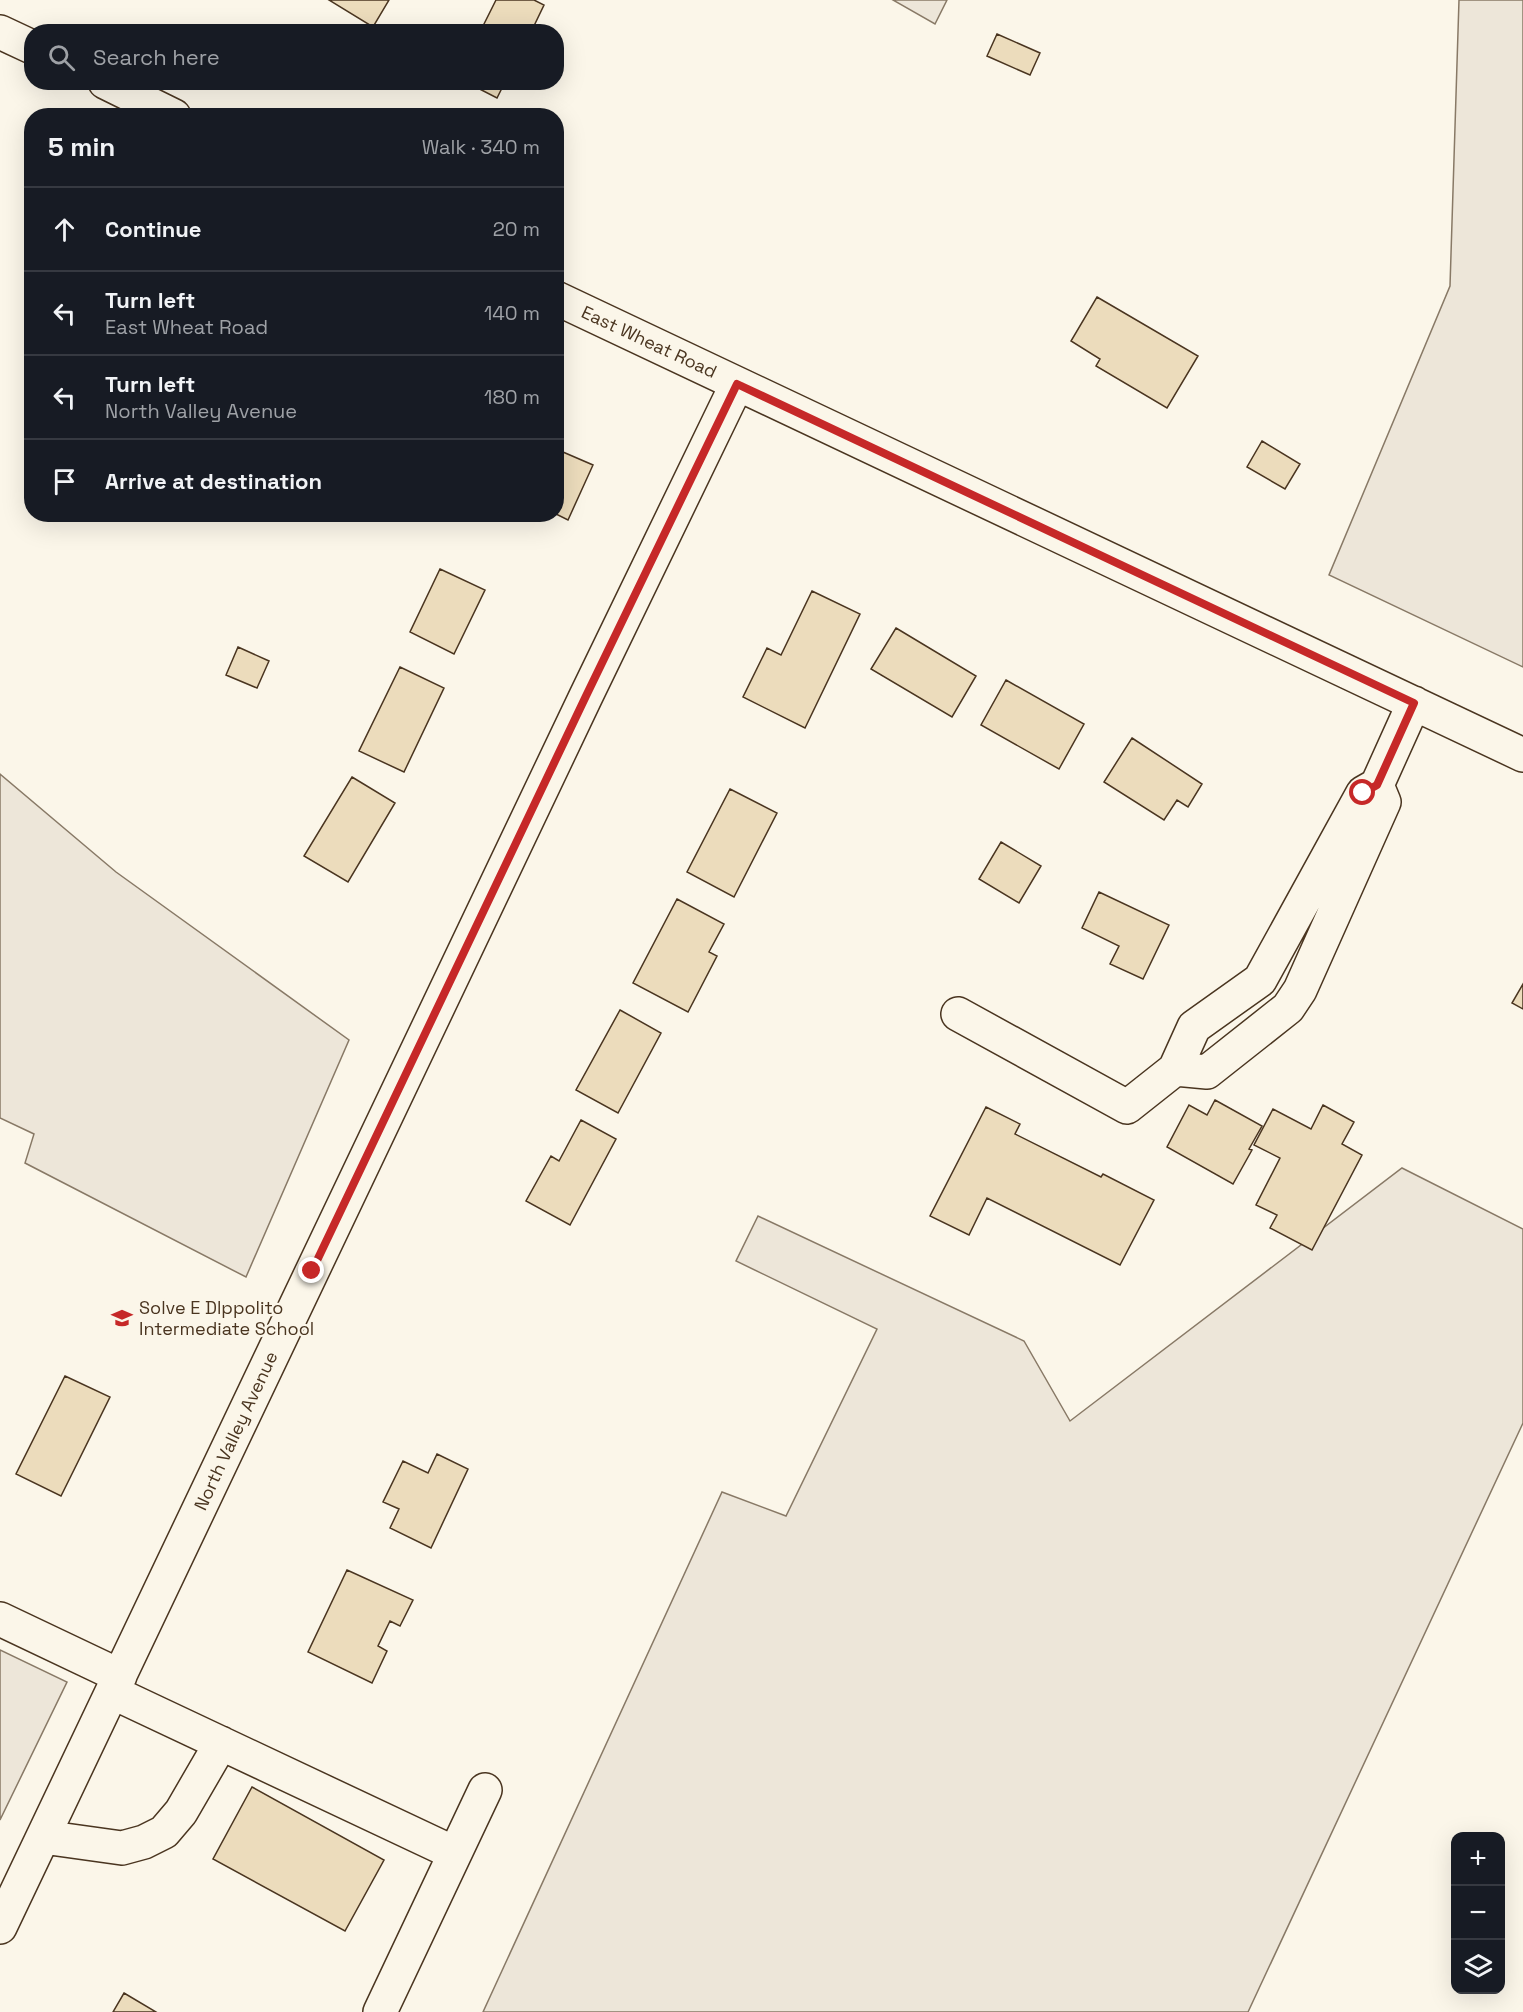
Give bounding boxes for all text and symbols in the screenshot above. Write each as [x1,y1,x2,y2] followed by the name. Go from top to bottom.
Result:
[24,24,564,90] search box
[45,41,78,74] icon: search
[93,43,220,71] text: Search here
[48,130,115,164] text: 5 min
[422,134,540,160] text: Walk · 340 m
[48,213,81,246] icon: ahead
[105,215,201,243] text: Continue
[493,216,540,242] text: 20 m
[105,286,195,314] text: Turn left
[48,297,81,330] icon: left
[484,300,540,326] text: 140 m
[578,300,721,383] street label: East Wheat Road
[105,314,268,340] text: East Wheat Road
[105,370,195,398] text: Turn left
[48,381,81,414] icon: left
[484,384,540,410] text: 180 m
[105,398,297,424] text: North Valley Avenue
[48,465,81,498] icon: arrive
[105,467,322,495] text: Arrive at destination
[1349,779,1375,805] route start
[298,1257,324,1283] route end
[139,1296,314,1340] place label: Solve E Dlppolito Intermediate School
[110,1306,134,1330] school or university icon: Solve E Dlppolito Intermediate School
[189,1348,282,1514] street label: North Valley Avenue
[1451,1832,1505,1994] map controls
[1451,1832,1505,1886] button: +
[1451,1886,1505,1940] button: −
[1451,1940,1505,1994] button: layers

